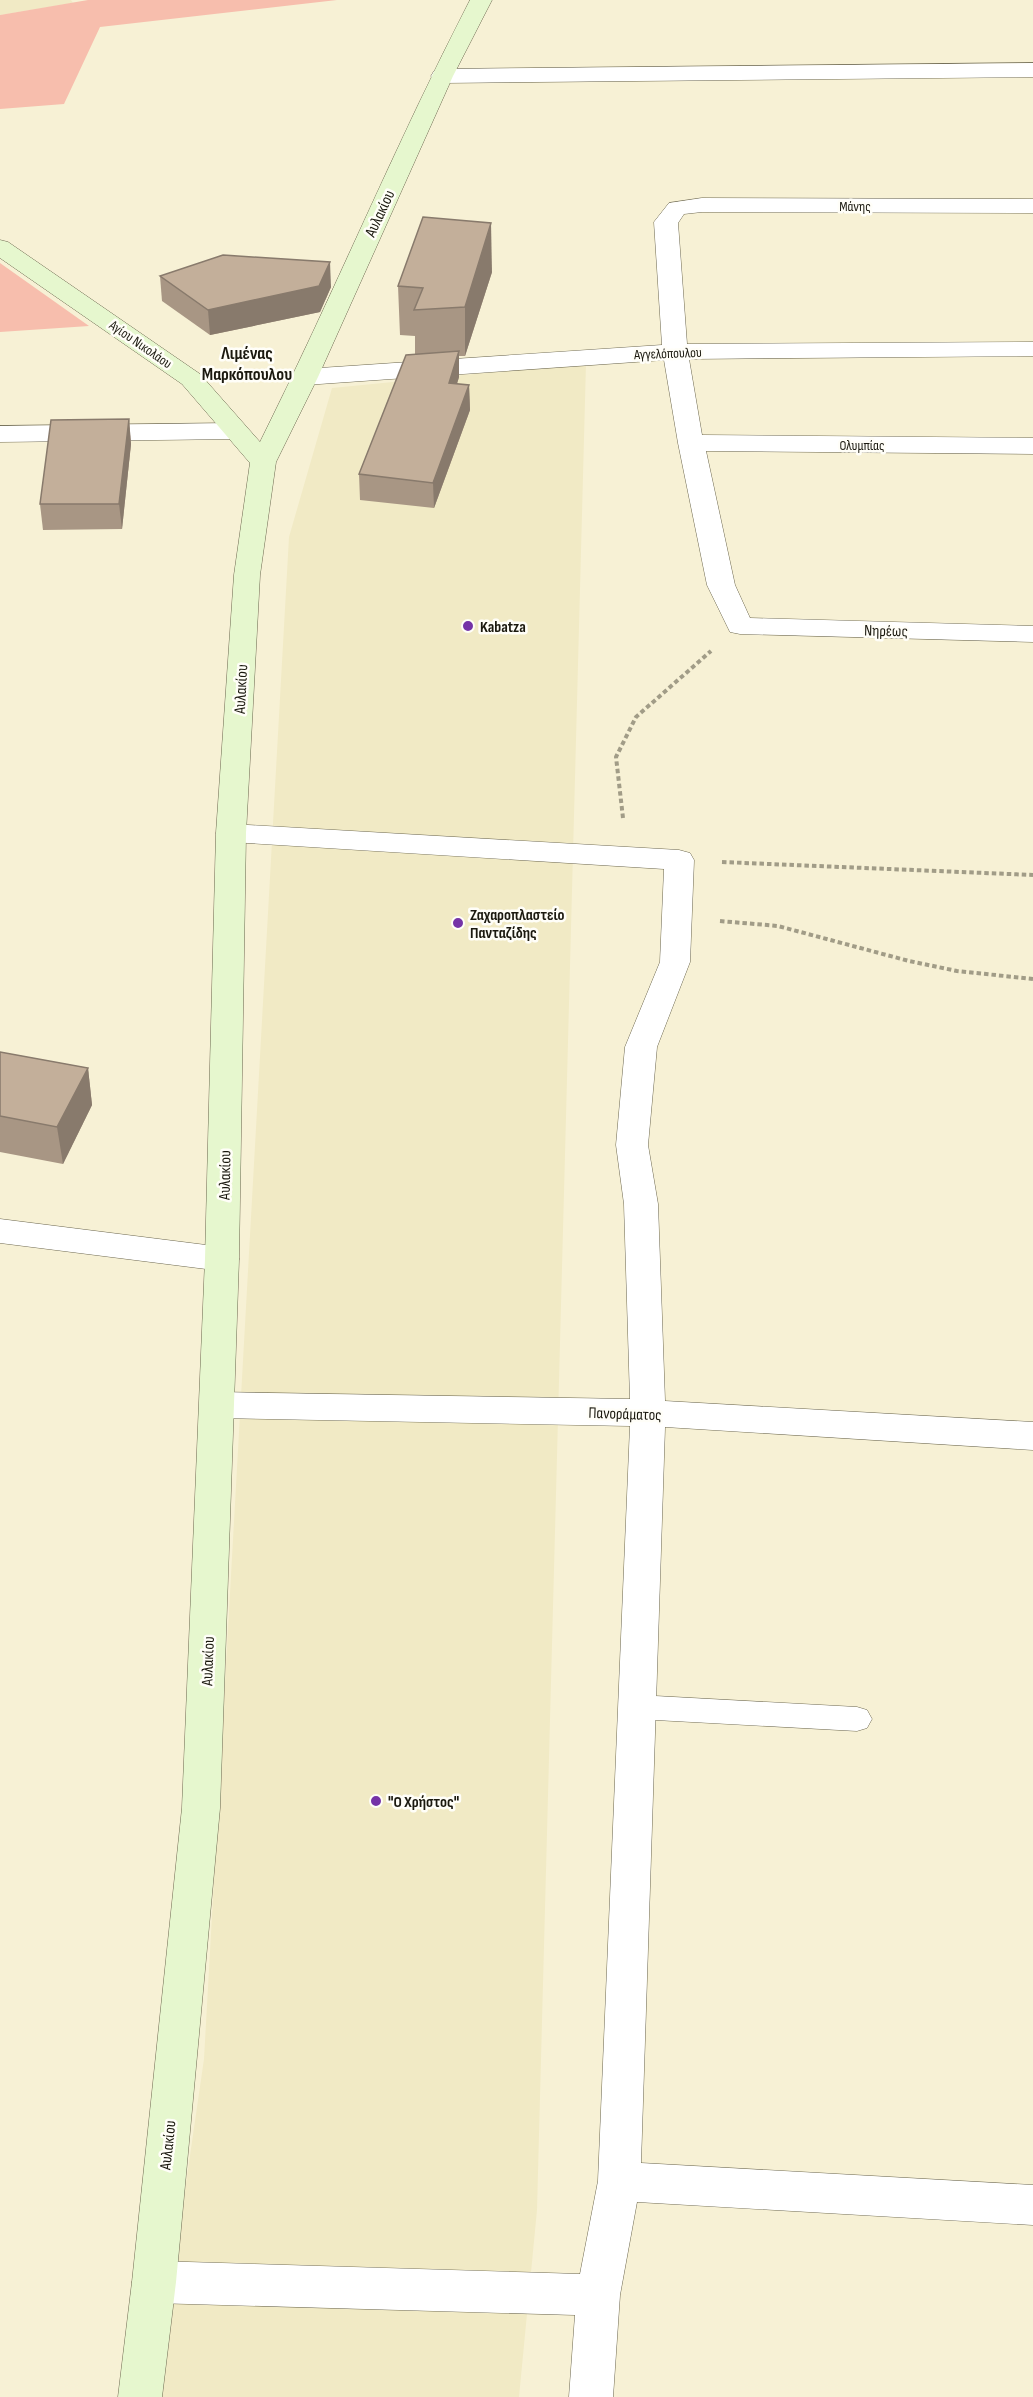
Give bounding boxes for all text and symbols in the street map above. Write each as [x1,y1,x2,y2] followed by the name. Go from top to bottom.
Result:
[361,187,399,241] street label: Αυλακίου
[839,198,871,215] street label: Μάνης
[105,316,175,372] street label: Αγίου Νικολάου
[202,343,292,385] district label: Λιμένας Μαρκόπουλου
[633,344,702,363] street label: Αγγελόπουλου
[840,437,884,454] street label: Ολυμπίας
[480,618,526,637] place label: Kabatza
[461,619,475,633] marker: Kabatza
[864,622,908,641] street label: Νηρέως
[231,664,252,715] street label: Αυλακίου
[470,906,565,943] place label: Ζαχαροπλαστείο Πανταζίδης
[451,916,465,930] marker: Ζαχαροπλαστείο Πανταζίδης
[216,1150,235,1201] street label: Αυλακίου
[588,1404,662,1425] street label: Πανοράματος
[198,1636,219,1687] street label: Αυλακίου
[388,1793,459,1812] place label: "Ο Χρήστος"
[369,1794,383,1808] marker: "Ο Χρήστος"
[156,2119,181,2172] street label: Αυλακίου

